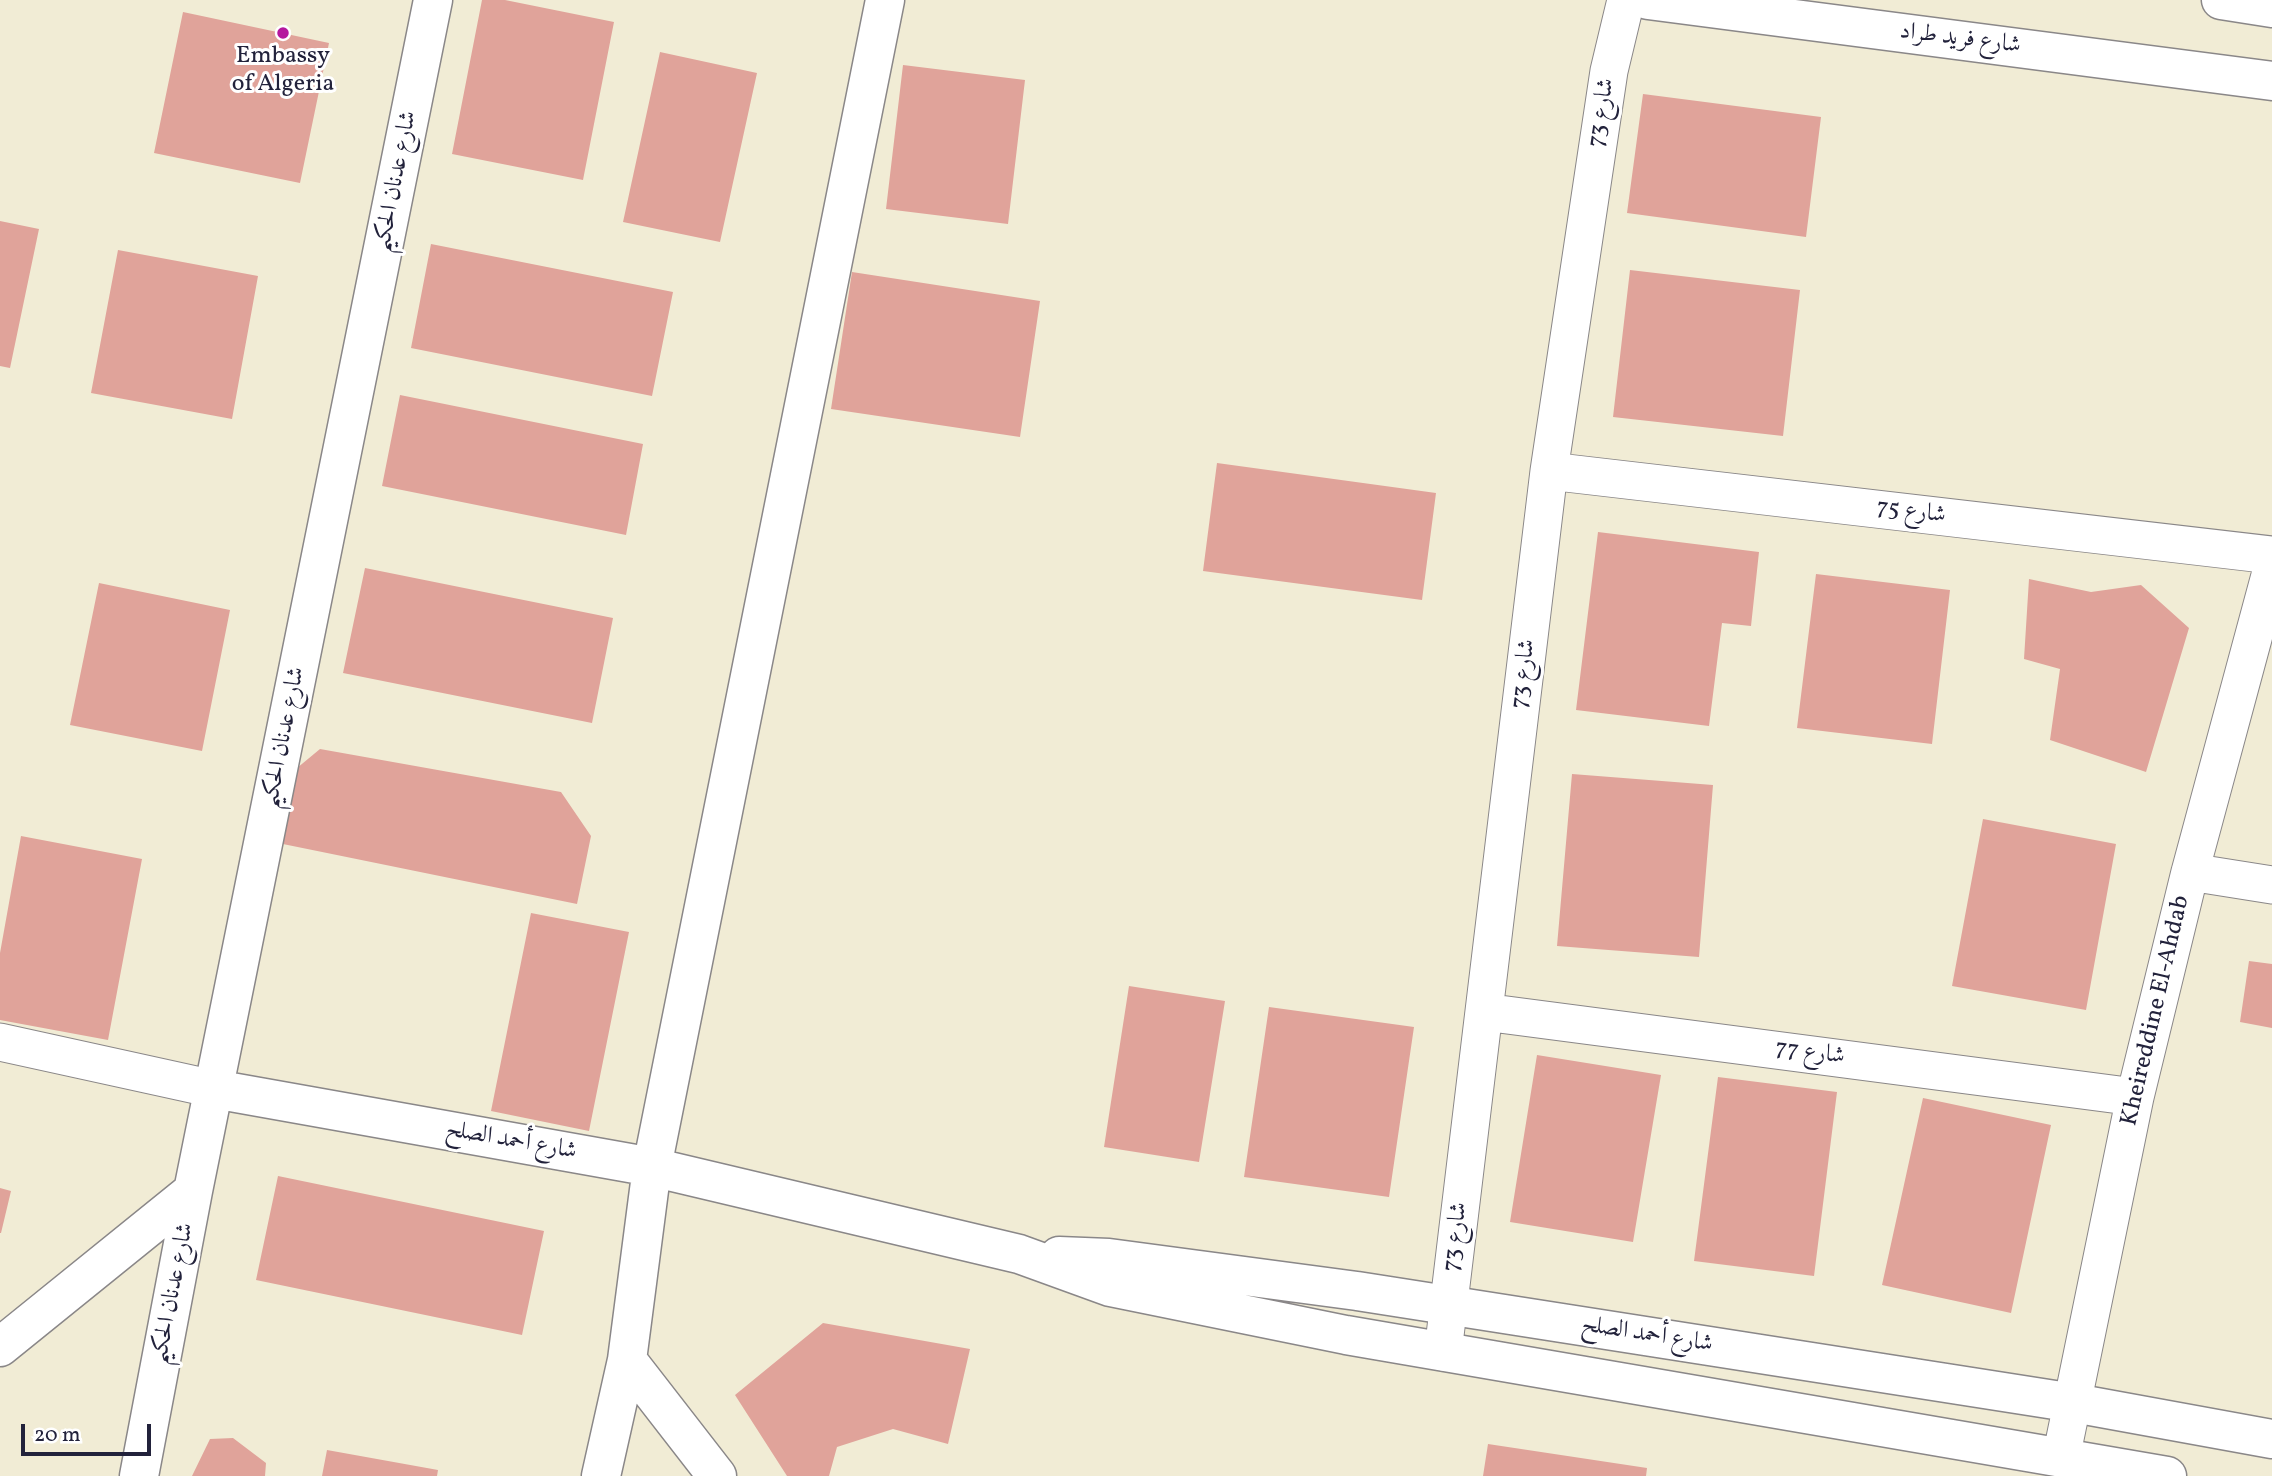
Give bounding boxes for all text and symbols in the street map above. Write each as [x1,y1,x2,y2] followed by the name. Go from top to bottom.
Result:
[1898,18,2022,62] street label: شارع فريد طراد
[275,25,291,41] marker: Embassy of Algeria
[232,44,334,100] place label: Embassy of Algeria
[1583,76,1623,150] street label: شارع 73
[369,109,425,255] street label: شارع عدنان الحكيم
[1875,494,1947,532] street label: شارع 75
[1506,638,1544,710] street label: شارع 73
[257,665,313,811] street label: شارع عدنان الحكيم
[2116,893,2198,1129] street label: Kheireddine El-Ahdab
[1774,1035,1846,1073] street label: شارع 77
[443,1116,579,1168] street label: شارع أحمد الصلح
[1438,1201,1476,1273] street label: شارع 73
[146,1221,202,1367] street label: شارع عدنان الحكيم
[1579,1311,1715,1361] street label: شارع أحمد الصلح
[24,1410,154,1454] scale bar
[34,1421,80,1450] text: 20 m

